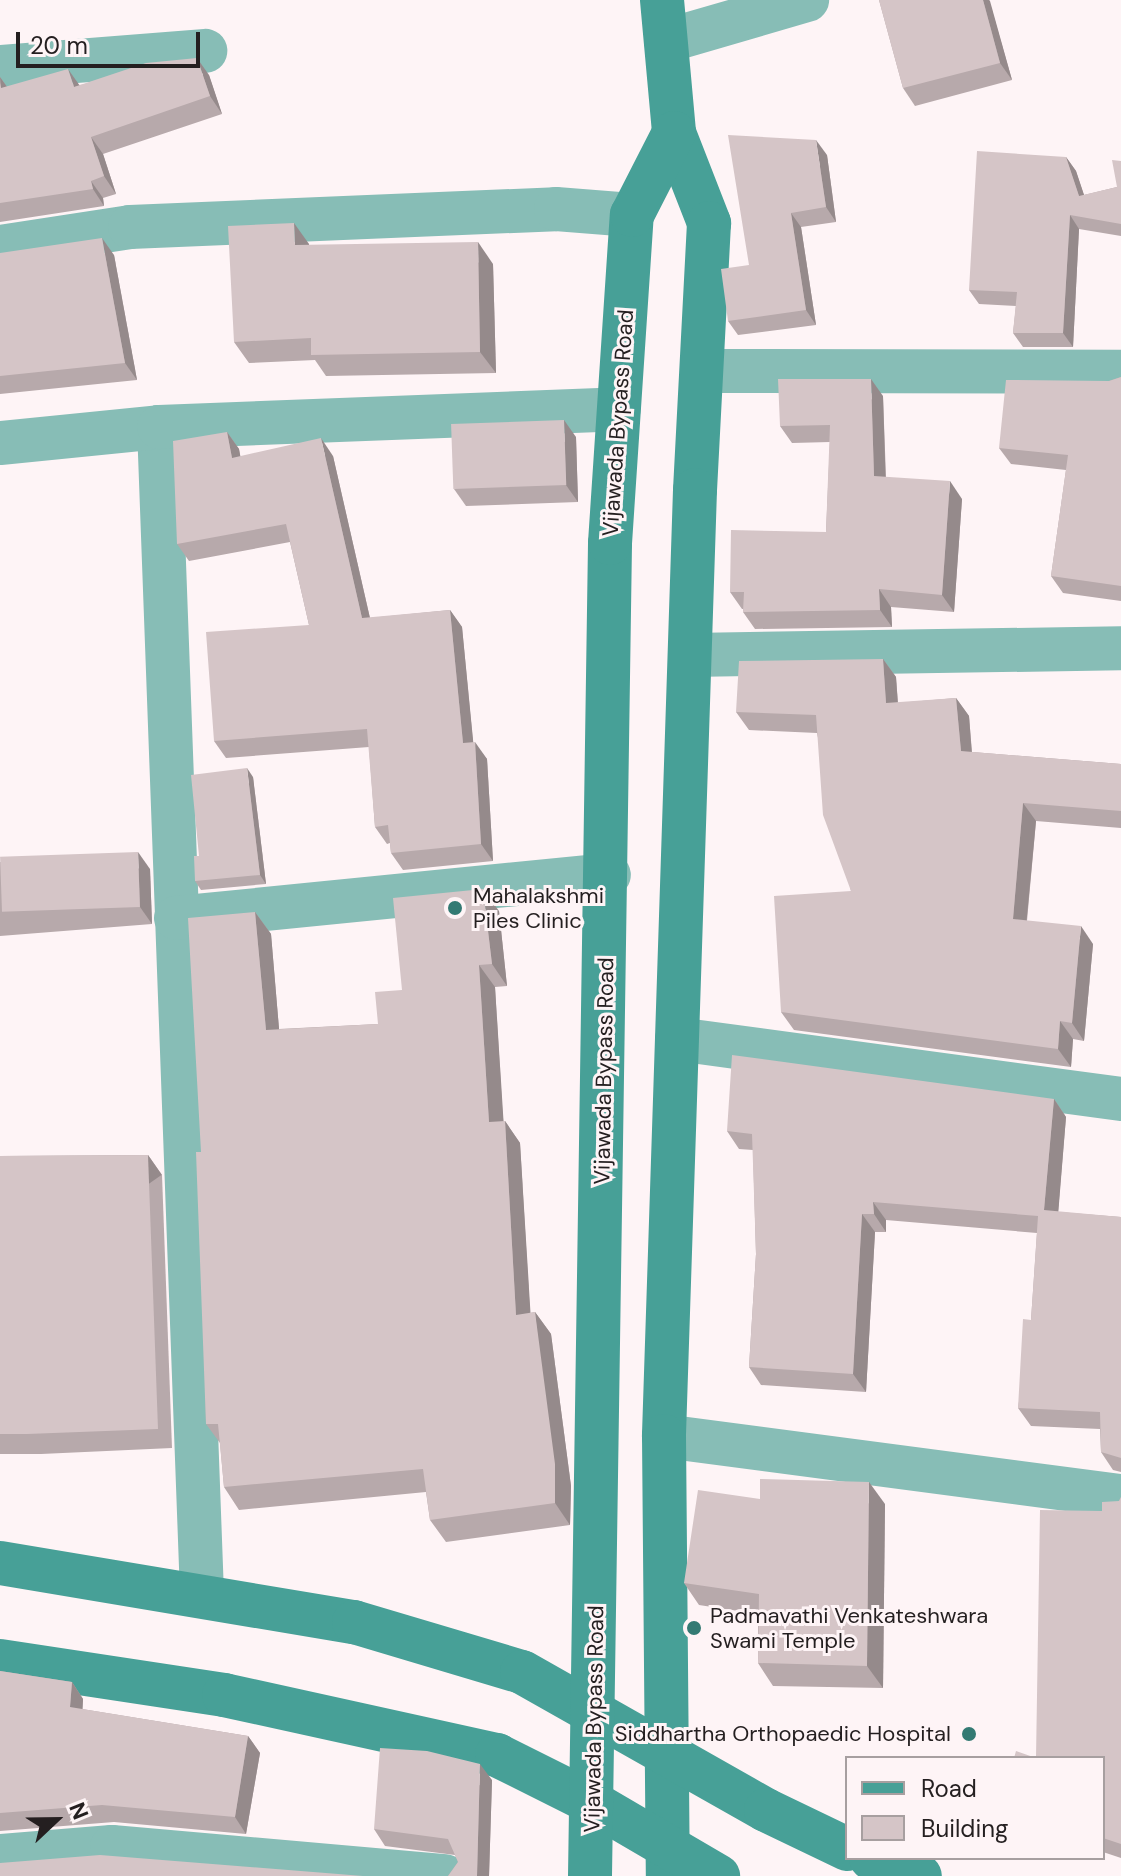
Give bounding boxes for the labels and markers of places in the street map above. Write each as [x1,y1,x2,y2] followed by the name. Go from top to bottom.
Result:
[473,882,604,934] place label: Mahalakshmi Piles Clinic
[444,897,466,919] marker: Mahalakshmi Piles Clinic
[710,1602,988,1654] place label: Padmavathi Venkateshwara Swami Temple
[685,1619,703,1637] marker: Padmavathi Venkateshwara Swami Temple
[615,1721,951,1747] place label: Siddhartha Orthopaedic Hospital
[958,1723,980,1745] marker: Siddhartha Orthopaedic Hospital

